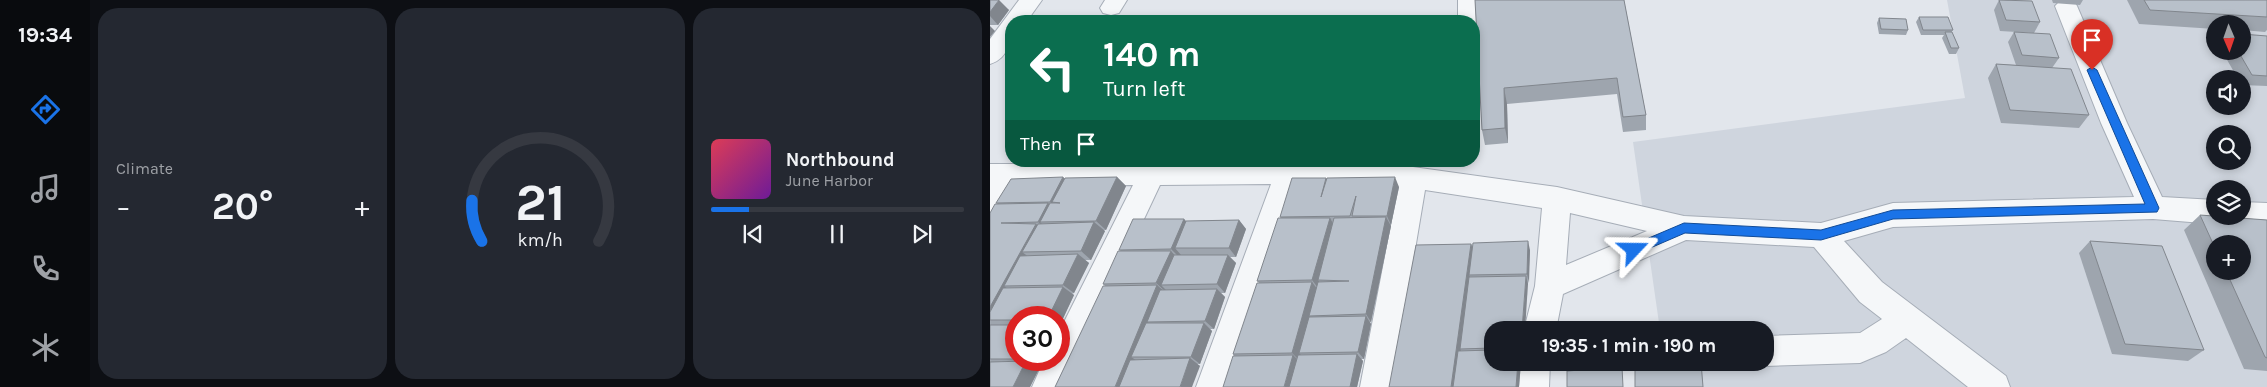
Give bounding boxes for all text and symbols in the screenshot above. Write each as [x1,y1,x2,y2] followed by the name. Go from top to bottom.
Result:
[2206,15,2251,60] north arrow
[2206,15,2251,280] map controls
[2071,19,2113,70] pin
[18,22,72,48] text: 19:34
[2078,26,2106,54] icon: arrive
[1103,34,1201,75] text: 140 m
[1020,35,1085,100] icon: left
[2206,70,2251,115] button: sound
[1103,76,1186,102] text: Turn left
[28,92,63,127] icon: directions
[2206,125,2251,170] button: search
[1072,130,1100,158] icon: arrive
[1020,133,1062,155] text: Then
[786,149,895,171] text: Northbound
[116,159,173,178] text: Climate
[28,171,63,206] icon: music
[786,171,873,190] text: June Harbor
[515,172,565,233] text: 21
[2206,180,2251,225] button: layers
[212,184,274,229] text: 20°
[116,190,131,223] text: −
[355,190,369,223] text: +
[739,220,767,248] icon: previous
[823,220,851,248] icon: pause
[908,220,936,248] icon: next
[1607,223,1659,275] position arrow
[517,230,563,251] text: km/h
[2206,235,2251,280] button: +
[28,251,63,286] icon: phone
[1005,306,1070,371] speed limit sign: 30
[28,330,63,365] icon: climate
[1542,335,1716,357] text: 19:35 · 1 min · 190 m

